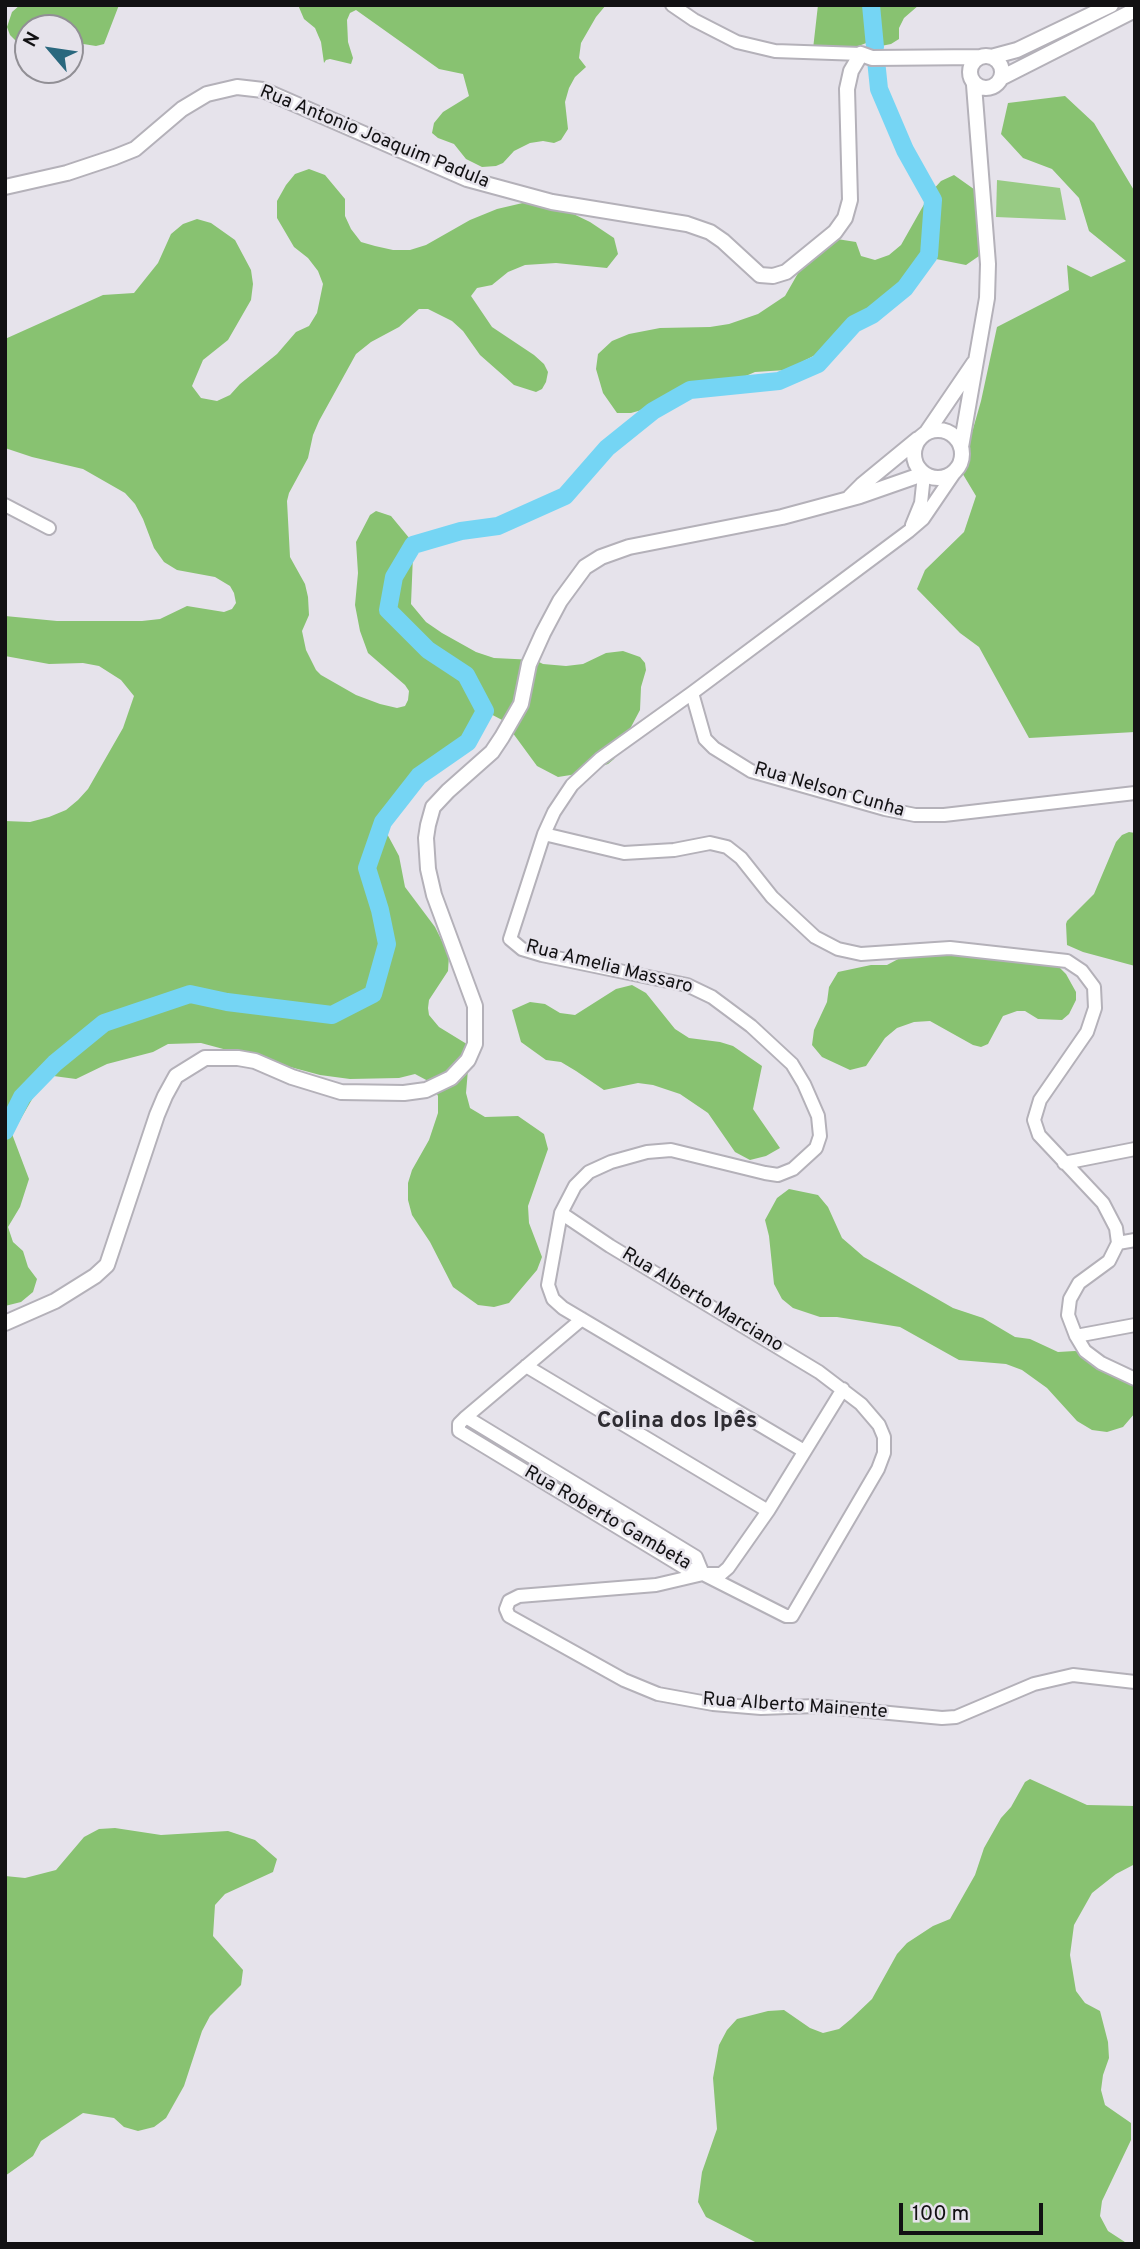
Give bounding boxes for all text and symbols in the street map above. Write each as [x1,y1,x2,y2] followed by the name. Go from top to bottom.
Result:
[14,14,84,84] north arrow
[19,28,46,52] text: N
[256,81,492,195] street label: Rua Antonio Joaquim Padula
[751,759,907,823] street label: Rua Nelson Cunha
[523,936,695,1000] street label: Rua Amelia Massaro
[617,1244,787,1358] street label: Rua Alberto Marciano
[597,1408,757,1436] district label: Colina dos Ipês
[519,1462,695,1576] street label: Rua Roberto Gambeta
[702,1689,888,1725] street label: Rua Alberto Mainente
[902,2190,1046,2234] scale bar
[912,2201,969,2228] text: 100 m

